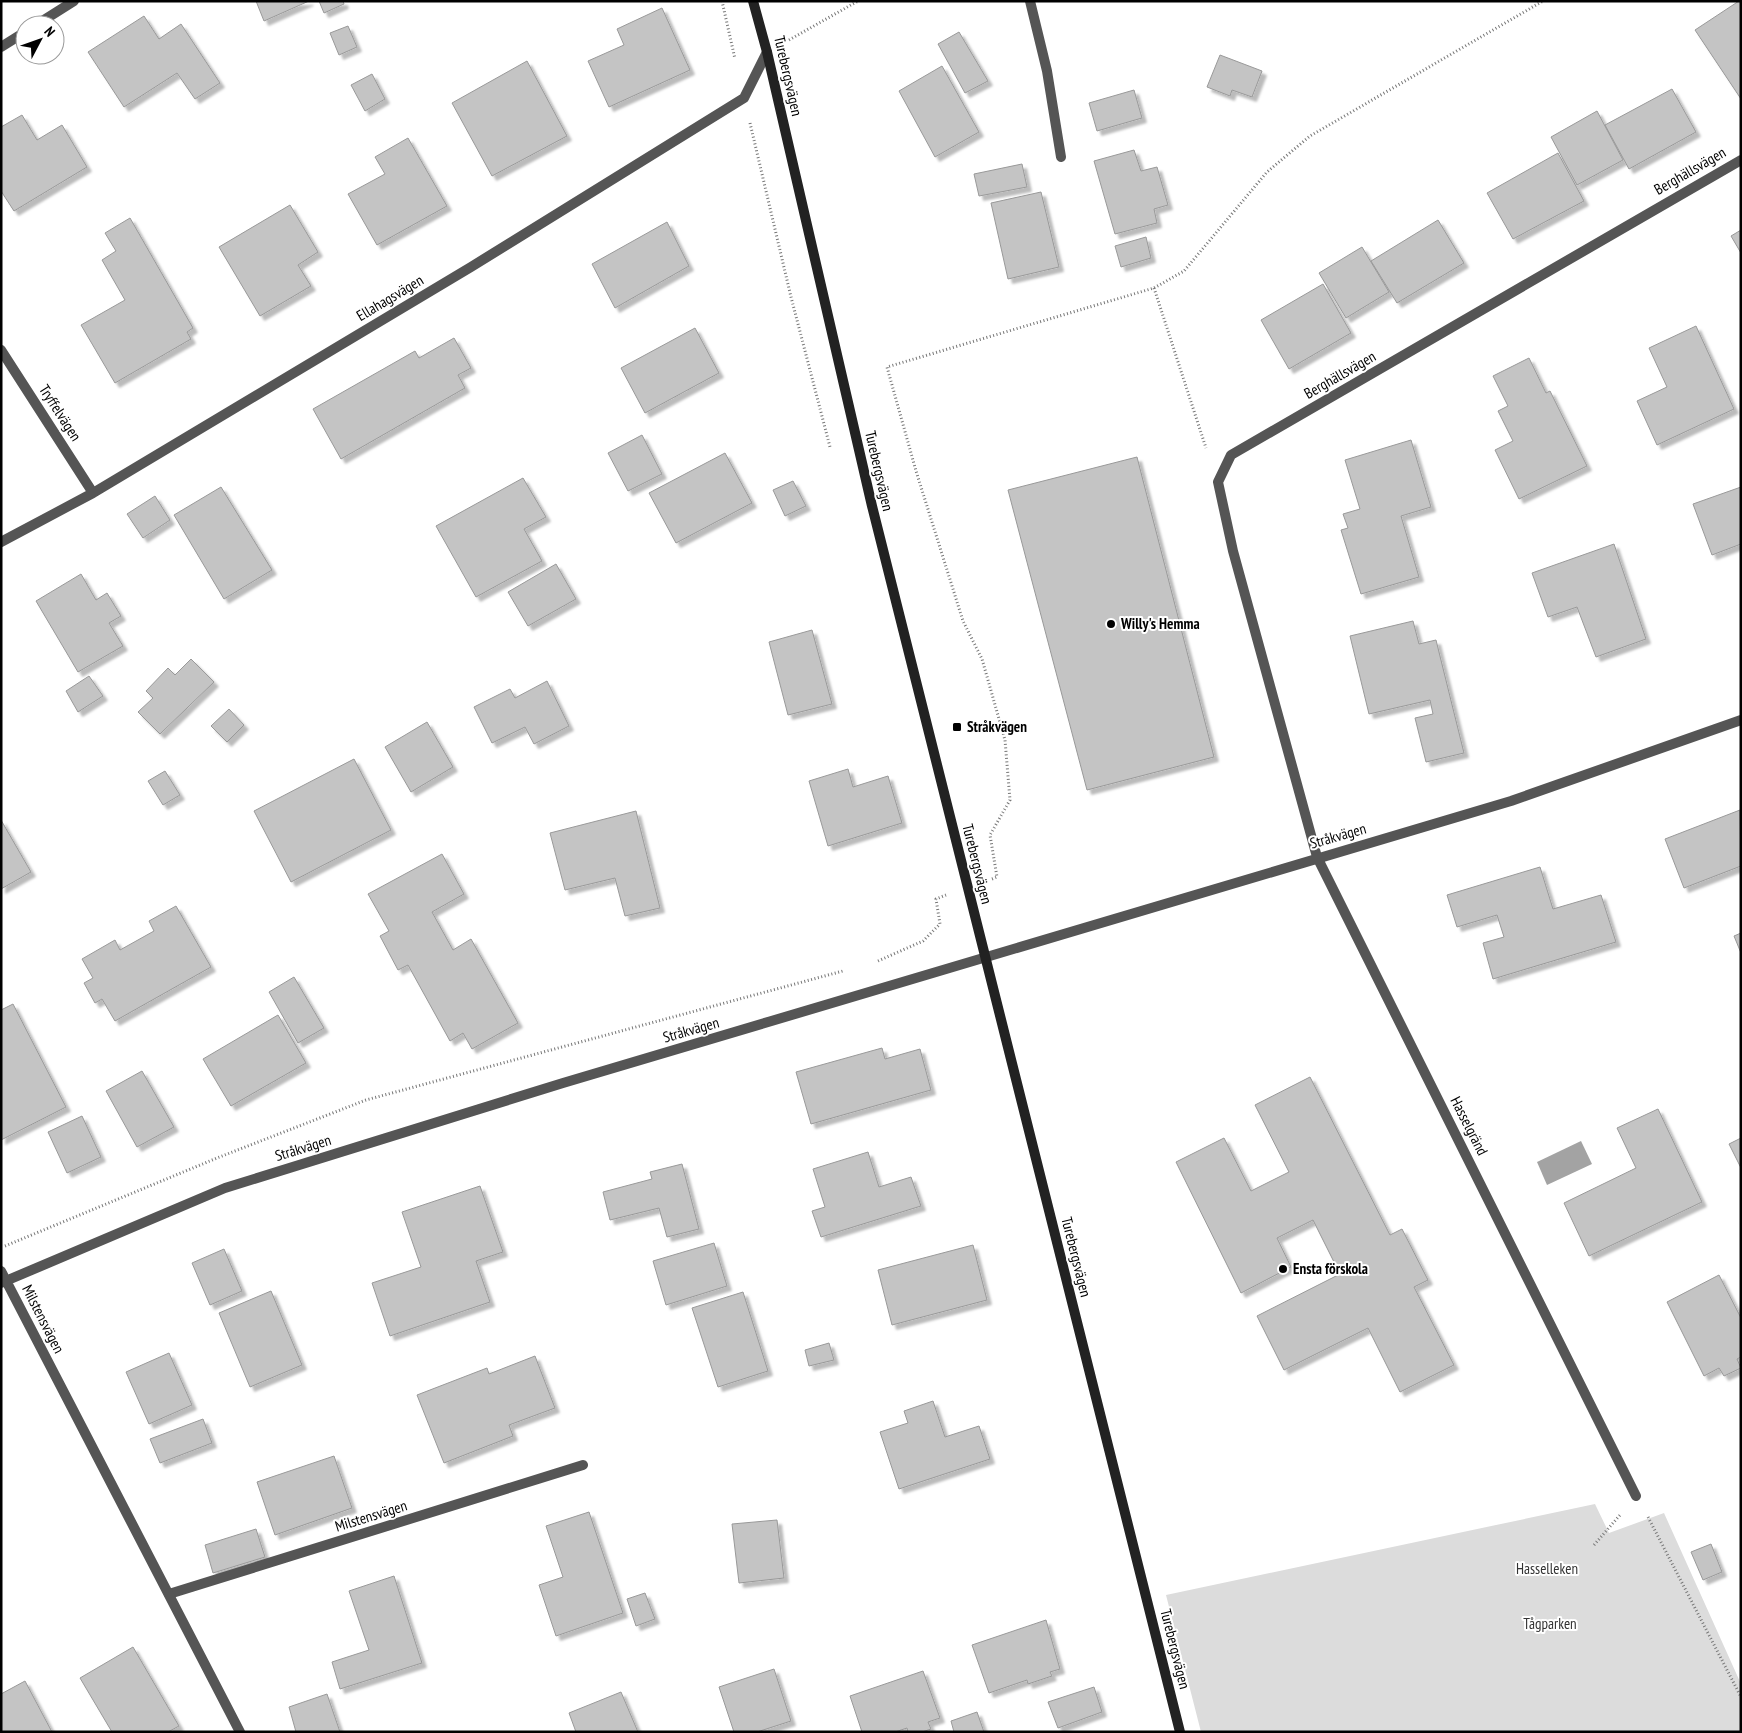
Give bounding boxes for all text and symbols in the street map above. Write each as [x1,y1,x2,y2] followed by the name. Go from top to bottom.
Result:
[15,15,65,65] north arrow
[41,23,59,40] text: N
[770,34,807,118] street label: Turebergsvägen
[1651,142,1729,199] street label: Berghällsvägen
[353,270,427,325] street label: Ellahagsvägen
[1301,346,1379,403] street label: Berghällsvägen
[35,381,86,445] street label: Tryffelvägen
[861,429,898,513] street label: Turebergsvägen
[1120,614,1200,633] place label: Willy's Hemma
[1105,618,1117,630] marker: Willy's Hemma
[967,717,1027,736] place label: Stråkvägen
[951,721,963,733] marker: Stråkvägen
[1308,818,1368,853] street label: Stråkvägen
[958,822,997,906] street label: Turebergsvägen
[661,1012,721,1047] street label: Stråkvägen
[1447,1093,1492,1158] street label: Hasselgränd
[273,1130,333,1165] street label: Stråkvägen
[1057,1215,1096,1299] street label: Turebergsvägen
[1293,1259,1368,1278] place label: Ensta förskola
[1277,1263,1289,1275] marker: Ensta förskola
[18,1281,69,1356] street label: Milstensvägen
[333,1496,409,1535] street label: Milstensvägen
[1516,1559,1578,1578] park label: Hasselleken
[1156,1607,1195,1691] street label: Turebergsvägen
[1523,1614,1577,1633] park label: Tågparken

